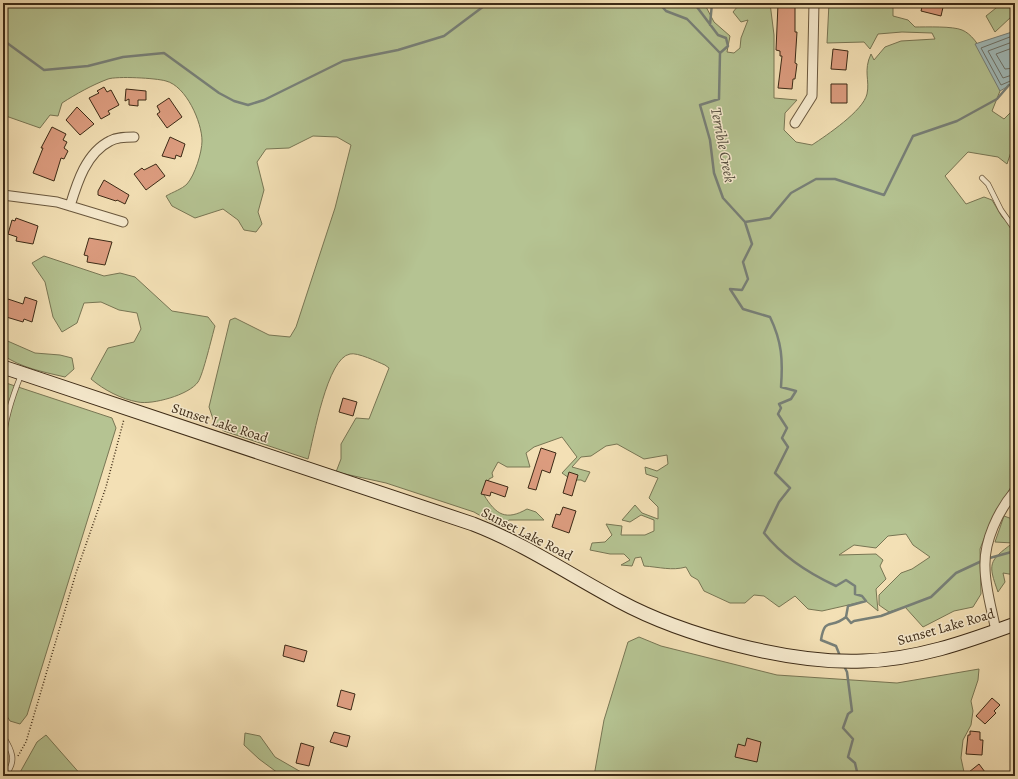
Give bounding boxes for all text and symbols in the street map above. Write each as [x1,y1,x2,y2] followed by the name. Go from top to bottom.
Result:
[706,106,740,185] water label: Terrible Creek
[169,398,271,448] street label: Sunset Lake Road
[478,503,576,565] street label: Sunset Lake Road
[895,604,997,650] street label: Sunset Lake Road

